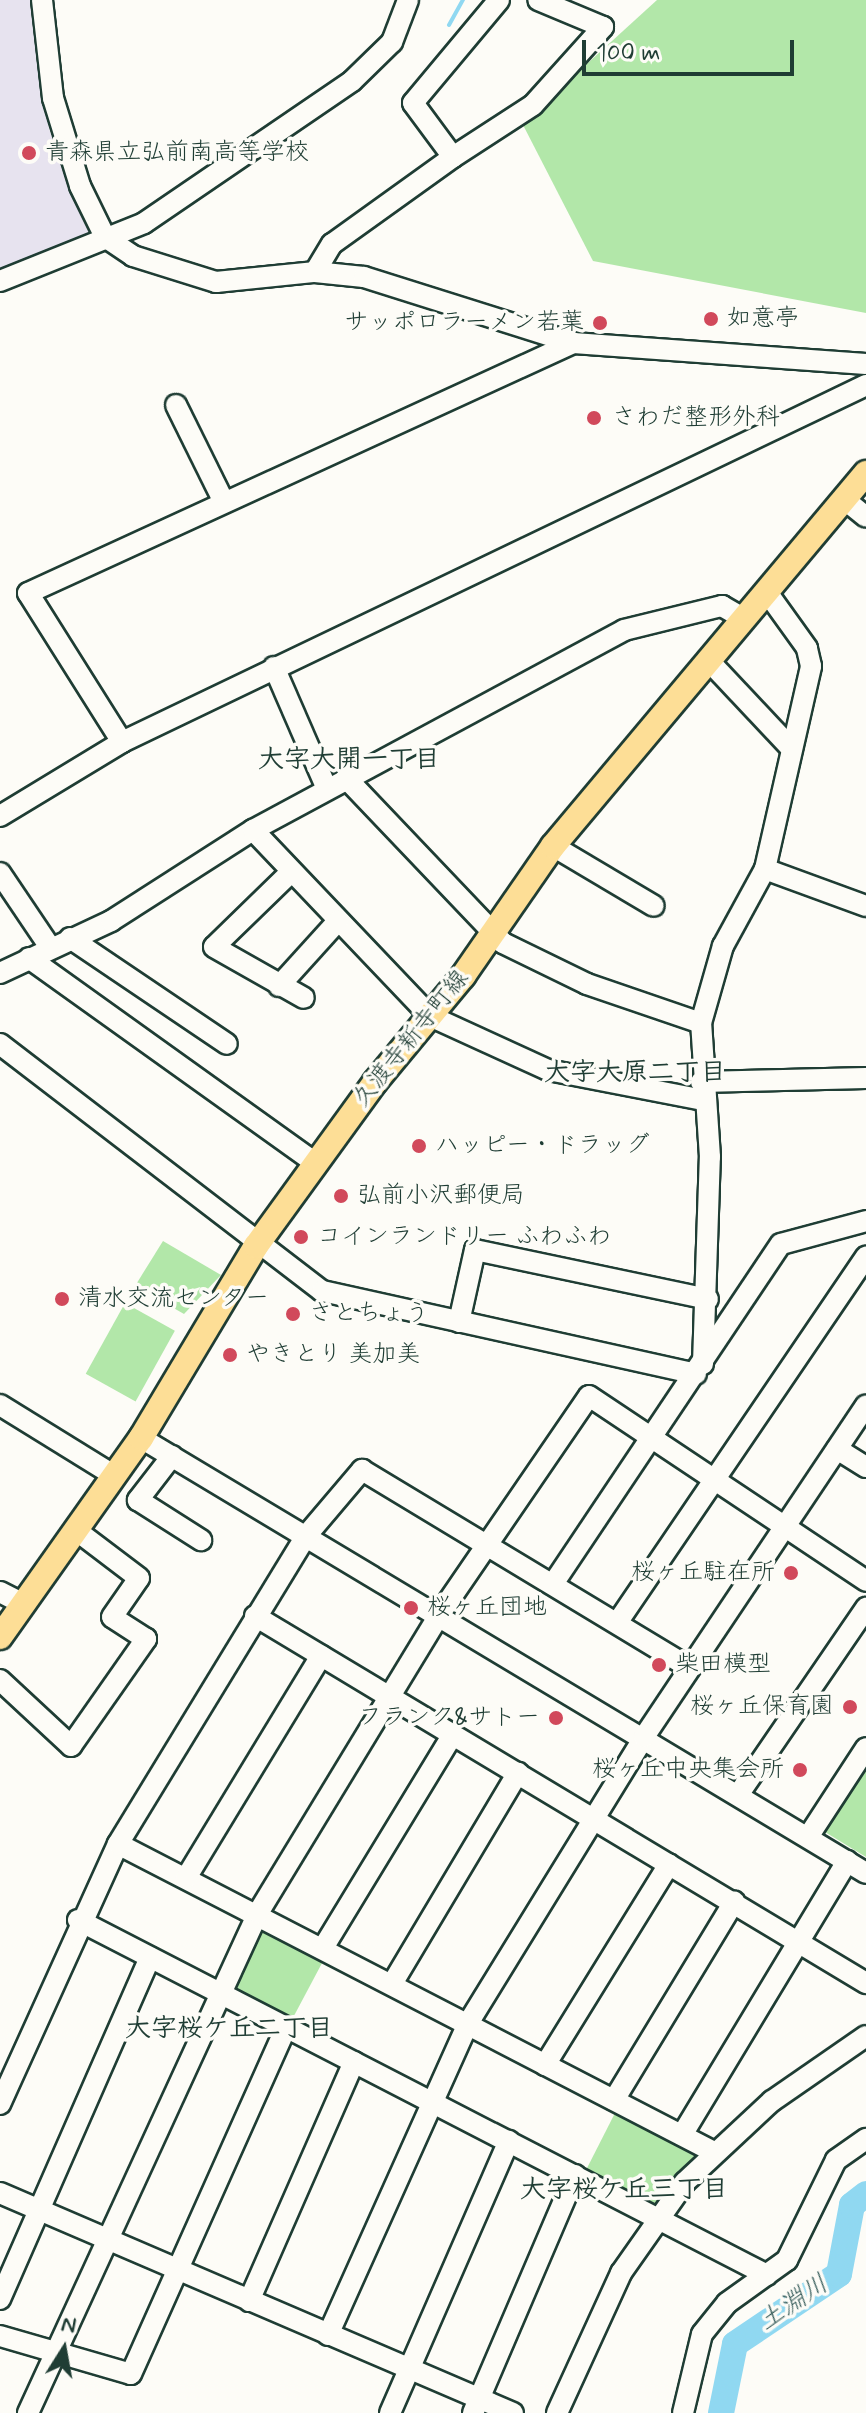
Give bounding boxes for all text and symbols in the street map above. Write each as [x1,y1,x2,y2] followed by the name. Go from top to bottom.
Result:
[586,24,798,74] scale bar
[596,38,660,69] text: 100 m
[45,139,309,167] place label: 青森県立弘前南高等学校
[20,144,38,162] marker: 青森県立弘前南高等学校
[727,305,799,333] place label: 如意亭
[344,309,584,337] place label: サッポロラーメン若葉
[702,310,720,328] marker: 如意亭
[591,314,609,332] marker: サッポロラーメン若葉
[612,404,780,432] place label: さわだ整形外科
[583,407,605,429] marker: さわだ整形外科
[258,745,440,777] district label: 大字大開一丁目
[347,965,475,1113] street label: 久渡寺新寺町線
[544,1058,726,1090] district label: 大字大原二丁目
[435,1132,650,1160] place label: ハッピー・ドラッグ
[410,1137,428,1155] marker: ハッピー・ドラッグ
[357,1182,525,1210] place label: 弘前小沢郵便局
[332,1187,350,1205] marker: 弘前小沢郵便局
[317,1223,611,1251] place label: コインランドリー ふわふわ
[292,1228,310,1246] marker: コインランドリー ふわふわ
[78,1285,270,1313] place label: 清水交流センター
[53,1290,71,1308] marker: 清水交流センター
[309,1300,429,1328] place label: さとちょう
[284,1305,302,1323] marker: さとちょう
[246,1341,420,1369] place label: やきとり 美加美
[221,1346,239,1364] marker: やきとり 美加美
[631,1559,775,1587] place label: 桜ヶ丘駐在所
[782,1564,800,1582] marker: 桜ヶ丘駐在所
[427,1594,547,1622] place label: 桜ヶ丘団地
[402,1599,420,1617] marker: 桜ヶ丘団地
[675,1651,771,1679] place label: 柴田模型
[650,1656,668,1674] marker: 柴田模型
[690,1693,834,1721] place label: 桜ヶ丘保育園
[841,1698,859,1716] marker: 桜ヶ丘保育園
[358,1704,540,1732] place label: フランク&サトー
[547,1709,565,1727] marker: フランク&サトー
[592,1756,784,1784] place label: 桜ヶ丘中央集会所
[791,1761,809,1779] marker: 桜ヶ丘中央集会所
[125,2014,333,2046] district label: 大字桜ケ丘二丁目
[520,2175,728,2207] district label: 大字桜ケ丘三丁目
[753,2269,835,2339] water label: 土淵川
[24,2309,104,2389] north arrow
[59,2310,78,2341] text: N

